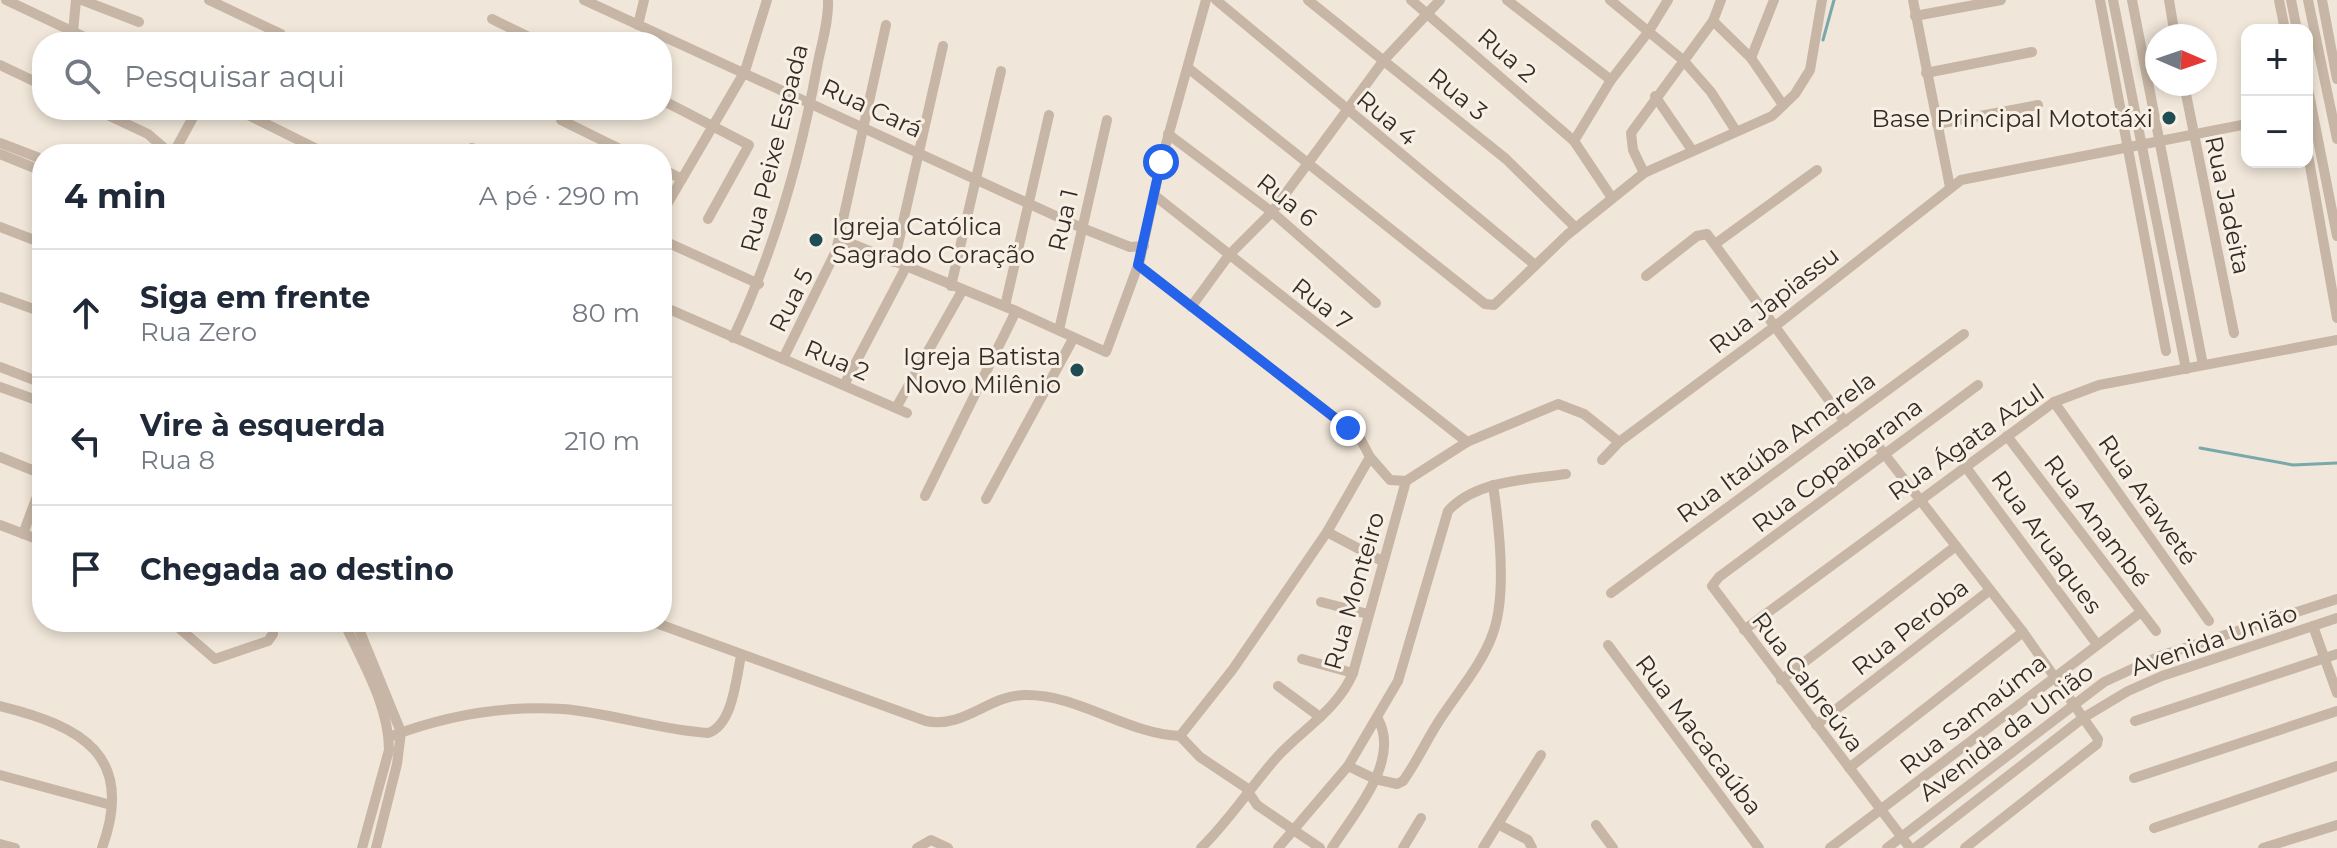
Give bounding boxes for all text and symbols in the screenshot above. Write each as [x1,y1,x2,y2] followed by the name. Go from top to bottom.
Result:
[1472,22,1542,88] street label: Rua 2
[2145,24,2217,96] north arrow
[2241,24,2313,168] map controls
[2241,24,2313,96] button: +
[32,32,672,120] search box
[734,41,814,255] street label: Rua Peixe Espada
[60,54,104,98] icon: search
[124,58,345,95] text: Pesquisar aqui
[1423,62,1493,126] street label: Rua 3
[817,72,927,144] street label: Rua Cará
[1351,84,1423,152] street label: Rua 4
[2241,96,2313,168] button: −
[1872,104,2153,133] place label: Base Principal Mototáxi
[2160,109,2178,127] marker: Base Principal Mototáxi
[2199,133,2257,277] street label: Rua Jadeita
[1143,144,1179,180] route start
[1251,167,1323,233] street label: Rua 6
[64,175,166,217] text: 4 min
[479,180,640,212] text: A pé · 290 m
[1042,186,1084,254] street label: Rua 1
[832,212,1035,269] place label: Igreja Católica Sagrado Coração
[807,231,825,249] marker: Igreja Católica Sagrado Coração
[1703,240,1845,360] street label: Rua Japiassu
[763,263,819,337] street label: Rua 5
[1286,272,1358,336] street label: Rua 7
[140,279,370,316] text: Siga em frente
[64,291,108,335] icon: ahead
[572,297,640,329] text: 80 m
[140,316,257,348] text: Rua Zero
[800,333,874,387] street label: Rua 2
[903,342,1061,399] place label: Igreja Batista Novo Milênio
[1068,361,1086,379] marker: Igreja Batista Novo Milênio
[1671,365,1881,529] street label: Rua Itaúba Amarela
[1883,378,2049,506] street label: Rua Ágata Azul
[1746,391,1928,539] street label: Rua Copaibarana
[140,407,385,444] text: Vire à esquerda
[1330,410,1366,446] route end
[64,419,108,463] icon: left
[564,425,640,457] text: 210 m
[2092,429,2204,571] street label: Rua Araweté
[140,444,215,476] text: Rua 8
[2038,449,2156,593] street label: Rua Anambé
[1985,465,2109,619] street label: Rua Aruaques
[1318,509,1390,673] street label: Rua Monteiro
[64,547,108,591] icon: arrive
[140,551,454,588] text: Chegada ao destino
[1846,572,1974,682] street label: Rua Peroba
[2127,598,2301,682] street label: Avenida União
[1746,606,1870,758] street label: Rua Cabreúva
[1894,648,2052,780] street label: Rua Samaúma
[1629,649,1769,821] street label: Rua Macacaúba
[1913,657,2099,807] street label: Avenida da União

